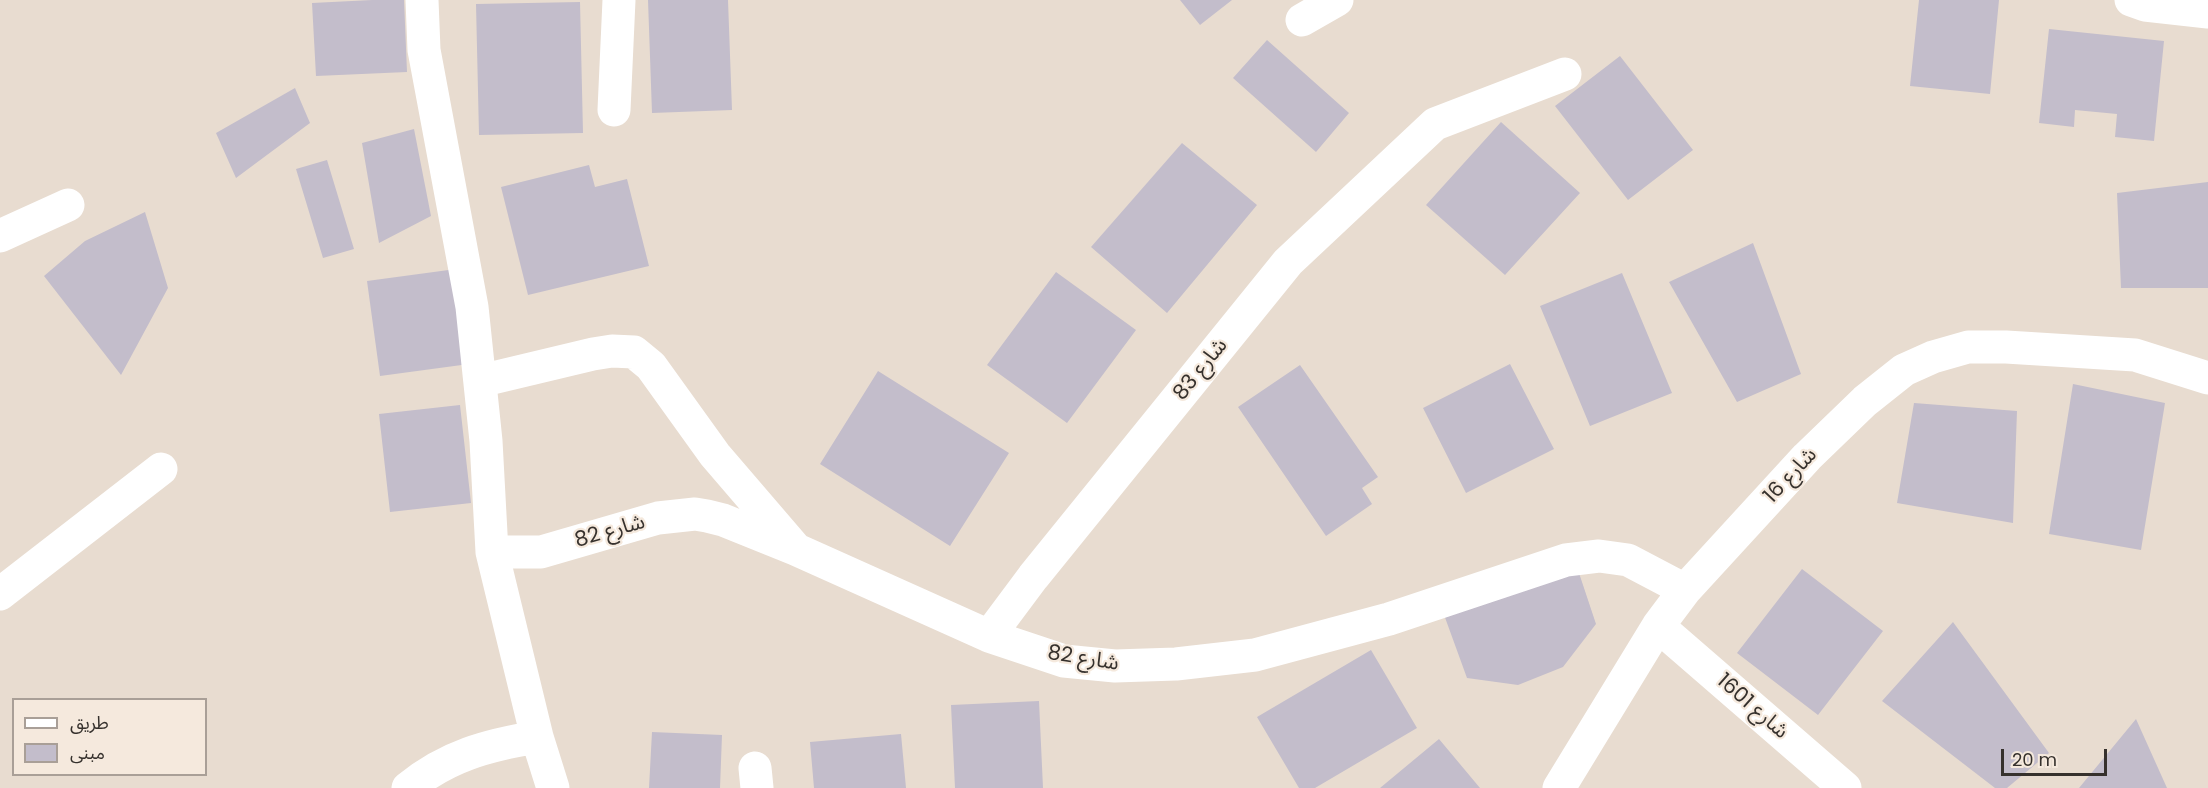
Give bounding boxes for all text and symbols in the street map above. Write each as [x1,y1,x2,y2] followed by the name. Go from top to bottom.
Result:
[1169,334,1233,406] street label: شارع 83
[1759,443,1823,509] street label: شارع 16
[572,510,648,554] street label: شارع 82
[1046,641,1120,677] street label: شارع 82
[1711,669,1793,745] street label: شارع 1601
[12,698,207,776] legend
[70,710,109,735] text: طريق
[2004,737,2110,775] scale bar
[70,740,105,765] text: مبنى
[2012,747,2057,772] text: 20 m

